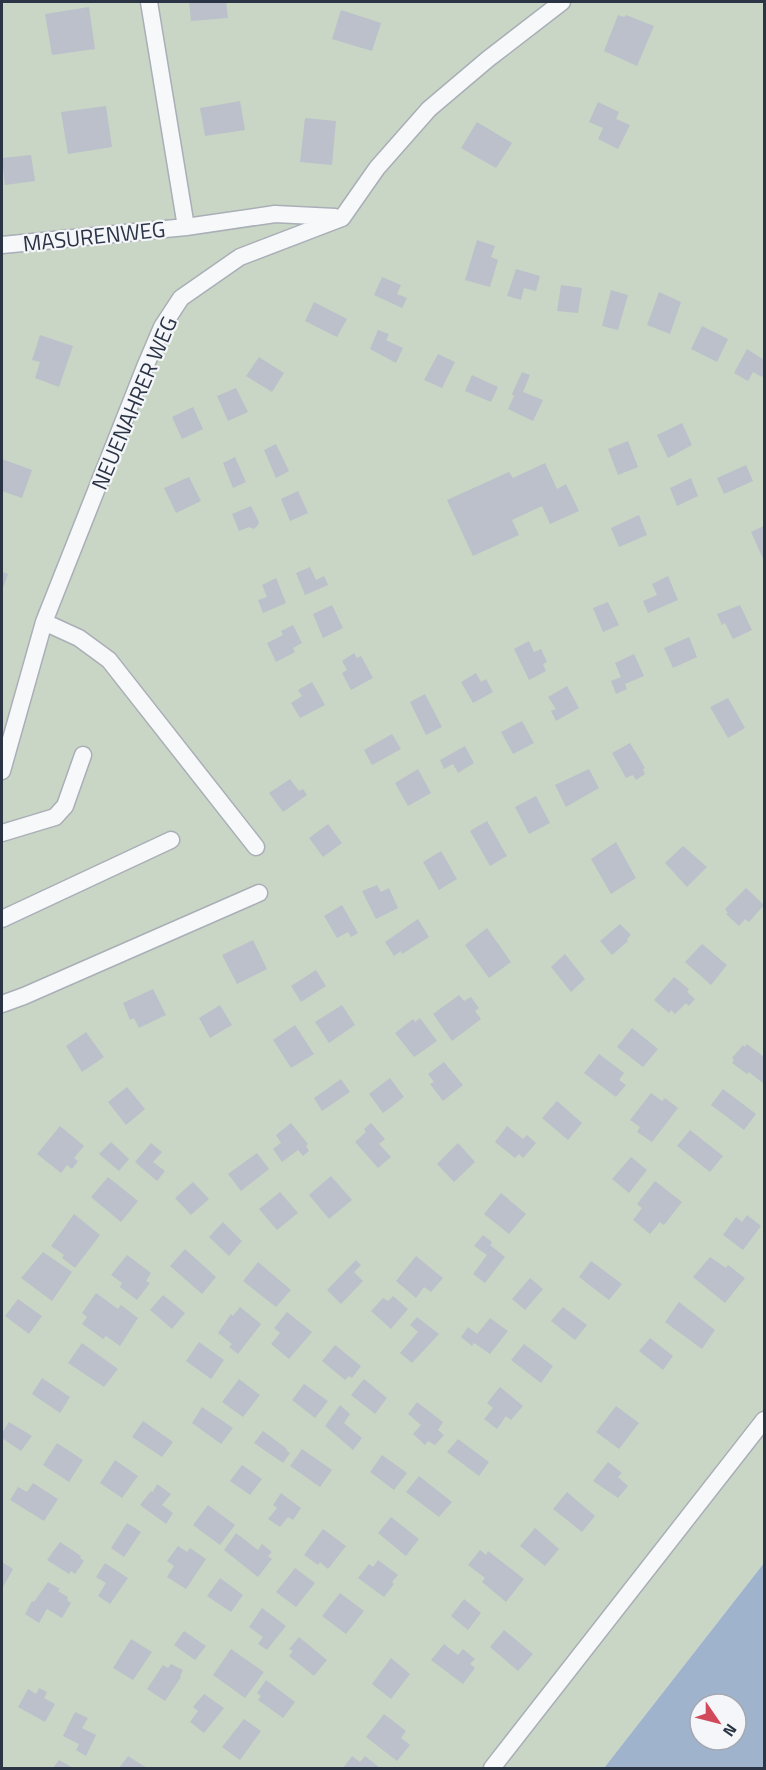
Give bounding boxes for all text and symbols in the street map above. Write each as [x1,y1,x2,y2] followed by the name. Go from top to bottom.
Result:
[21,212,167,260] street label: MASURENWEG
[82,311,186,495] street label: NEUENAHRER WEG
[688,1692,748,1752] north arrow
[717,1719,743,1742] text: N

